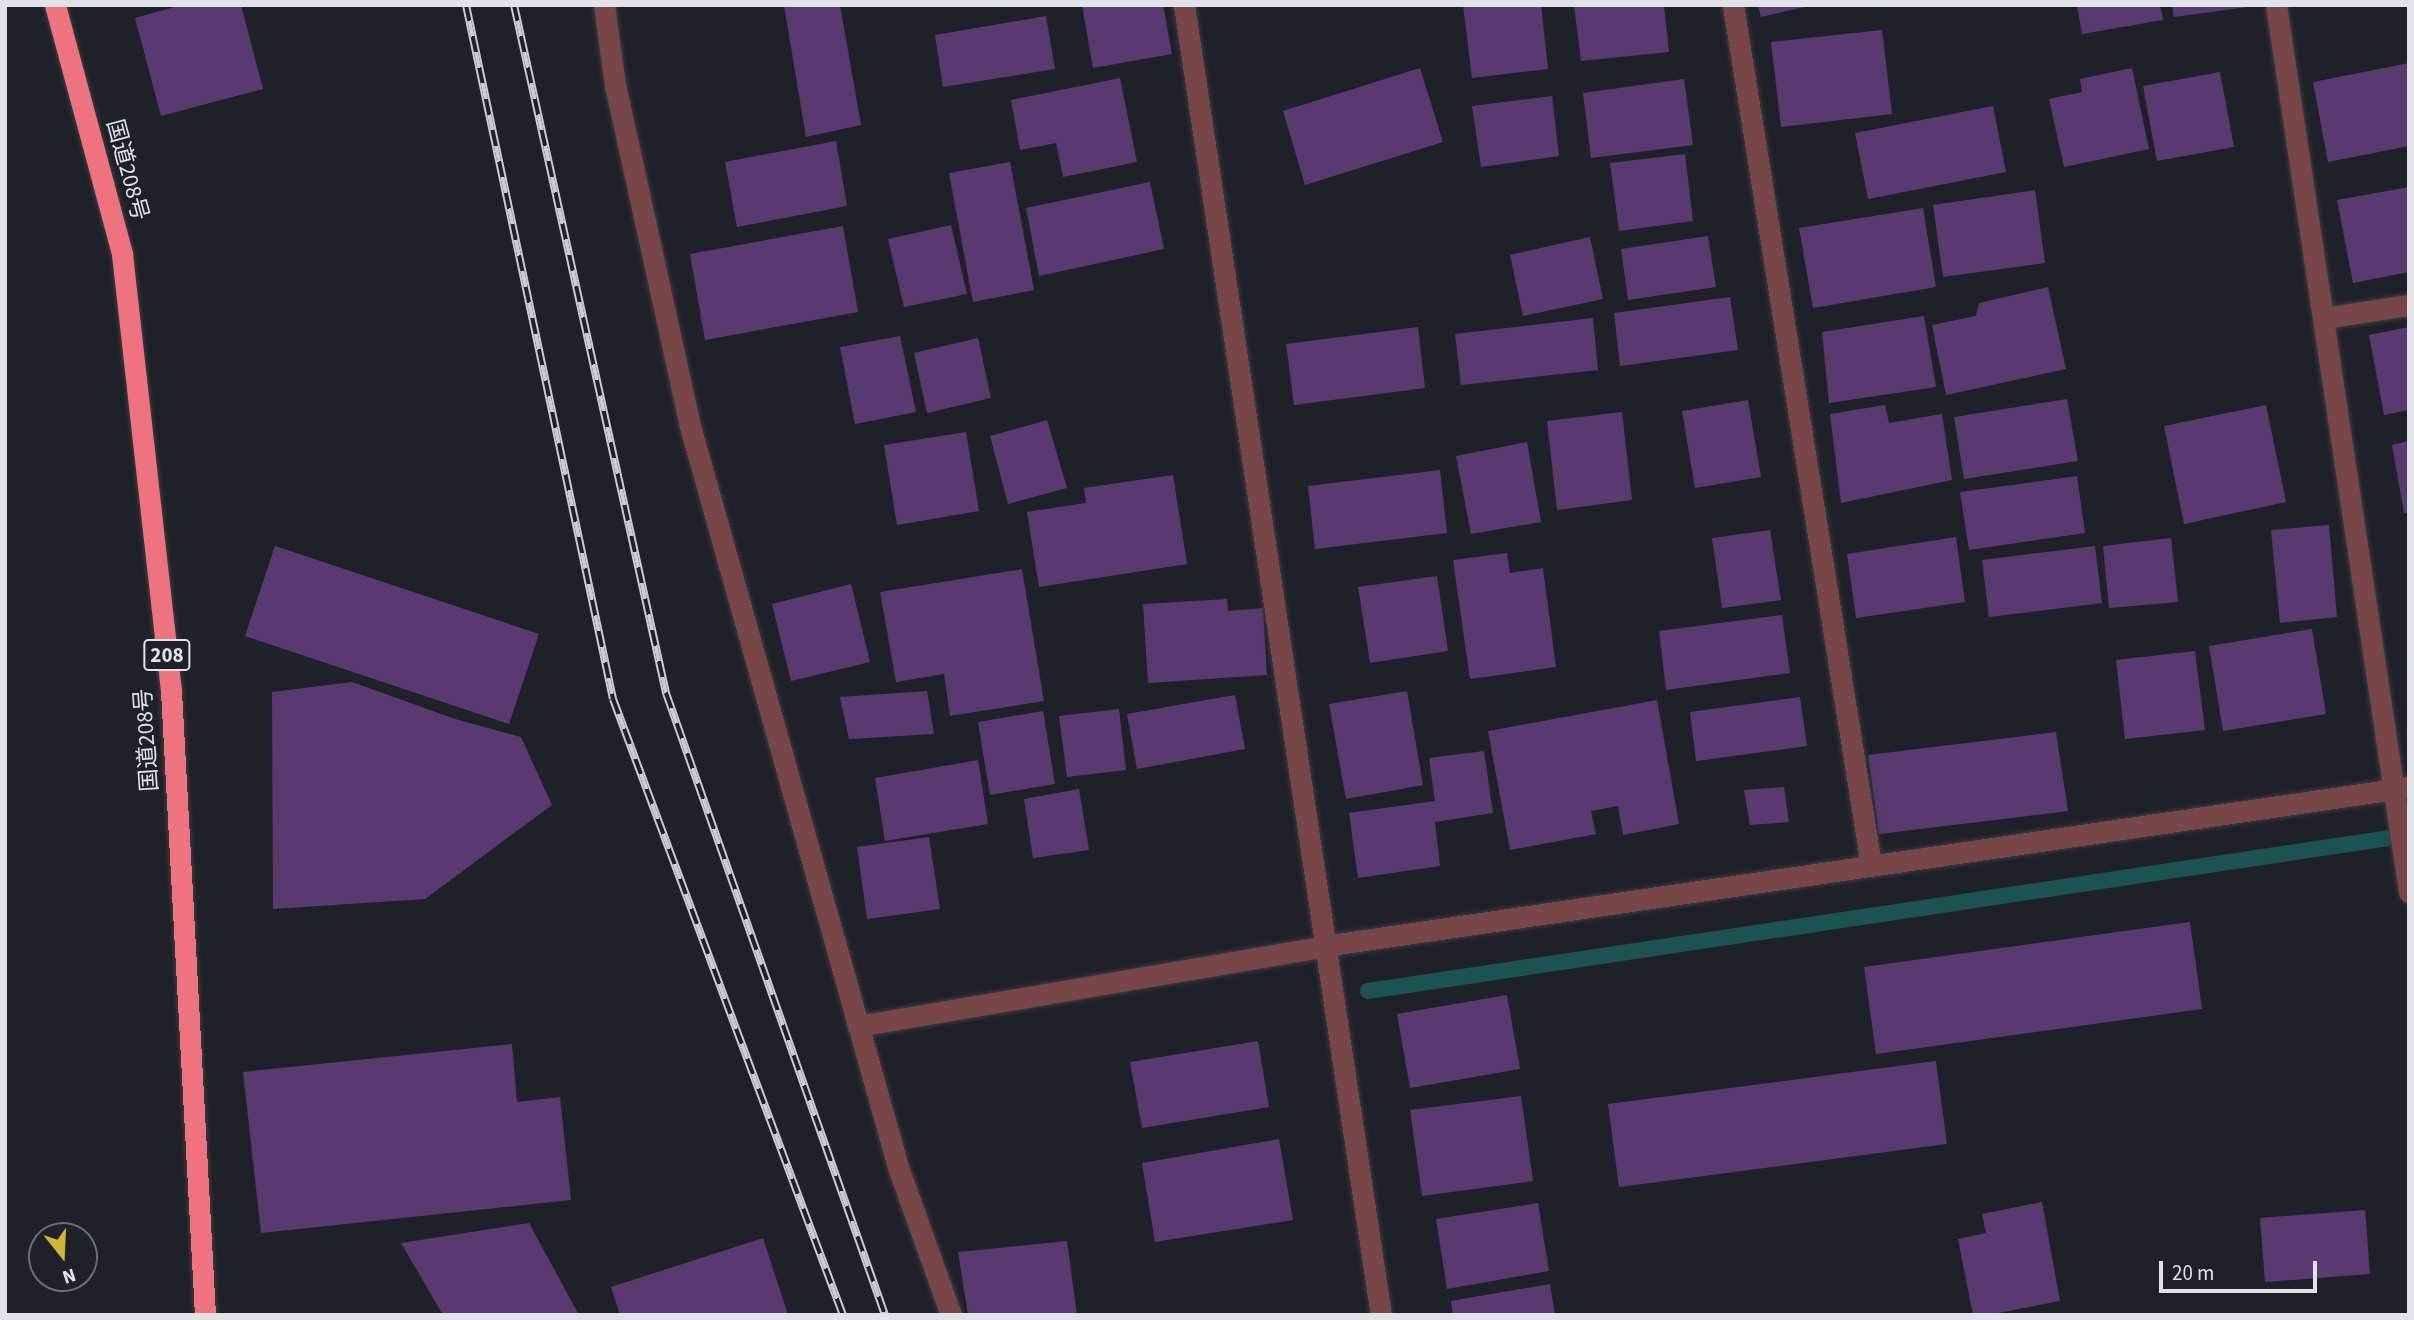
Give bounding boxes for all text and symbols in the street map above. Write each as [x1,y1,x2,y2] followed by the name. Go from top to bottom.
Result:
[100,117,154,223] street label: 国道208号
[142,638,192,672] road number: 208
[130,688,164,792] street label: 国道208号
[28,1222,98,1292] north arrow
[2162,1246,2320,1290] scale bar
[2172,1258,2214,1288] text: 20 m
[59,1261,79,1290] text: N

